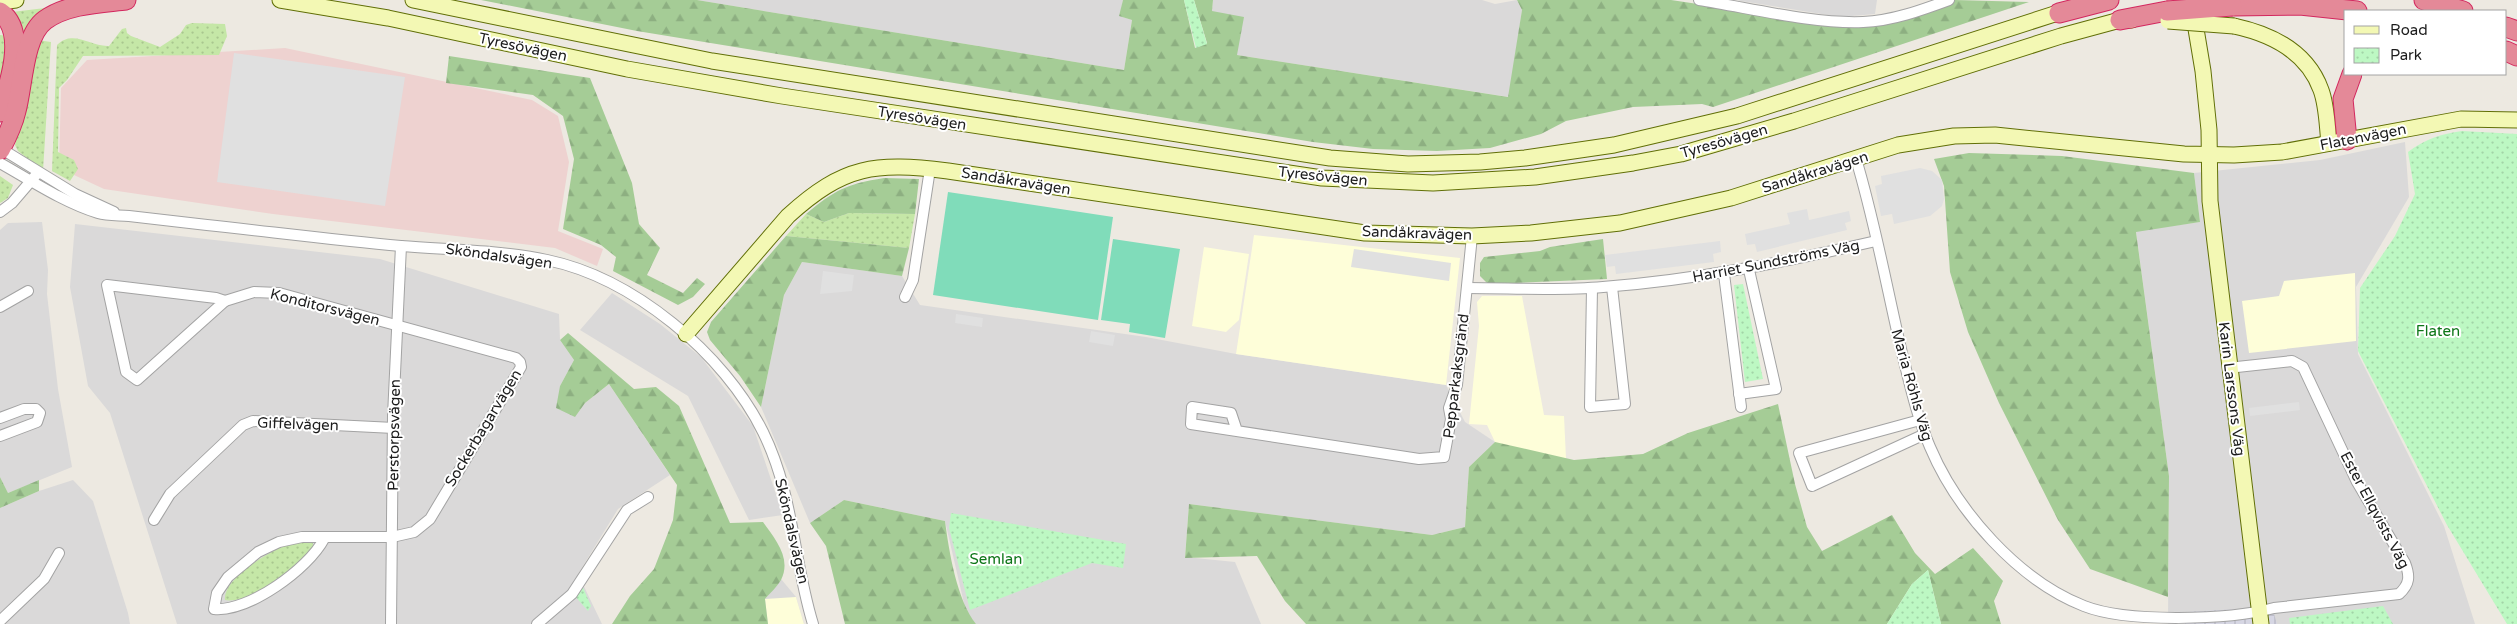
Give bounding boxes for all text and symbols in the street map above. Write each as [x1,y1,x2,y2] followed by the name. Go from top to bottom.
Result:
[2344,10,2507,75] legend
[2390,21,2428,39] text: Road
[477,29,569,65] street label: Tyresövägen
[2390,46,2422,64] text: Park
[876,102,968,134] street label: Tyresövägen
[1678,120,1770,162] street label: Tyresövägen
[2318,120,2408,154] street label: Flatenvägen
[1760,147,1870,197] street label: Sandåkravägen
[1277,162,1369,190] street label: Tyresövägen
[960,163,1072,199] street label: Sandåkravägen
[1362,222,1472,244] street label: Sandåkravägen
[1691,236,1861,286] street label: Harriet Sundströms Väg
[444,240,554,272] street label: Sköndalsvägen
[268,285,382,329] street label: Konditorsvägen
[1439,313,1473,439] street label: Pepparkaksgränd
[2215,321,2249,457] street label: Karin Larssons Väg
[2416,322,2460,340] park label: Flaten
[1887,327,1937,443] street label: Maria Röhls Väg
[441,366,525,490] street label: Sockerbagarvägen
[384,379,404,491] street label: Perstorpsvägen
[257,414,339,434] street label: Giffelvägen
[2337,448,2413,572] street label: Ester Ellqvists Väg
[771,477,813,585] street label: Sköndalsvägen
[970,550,1022,568] park label: Semlan

